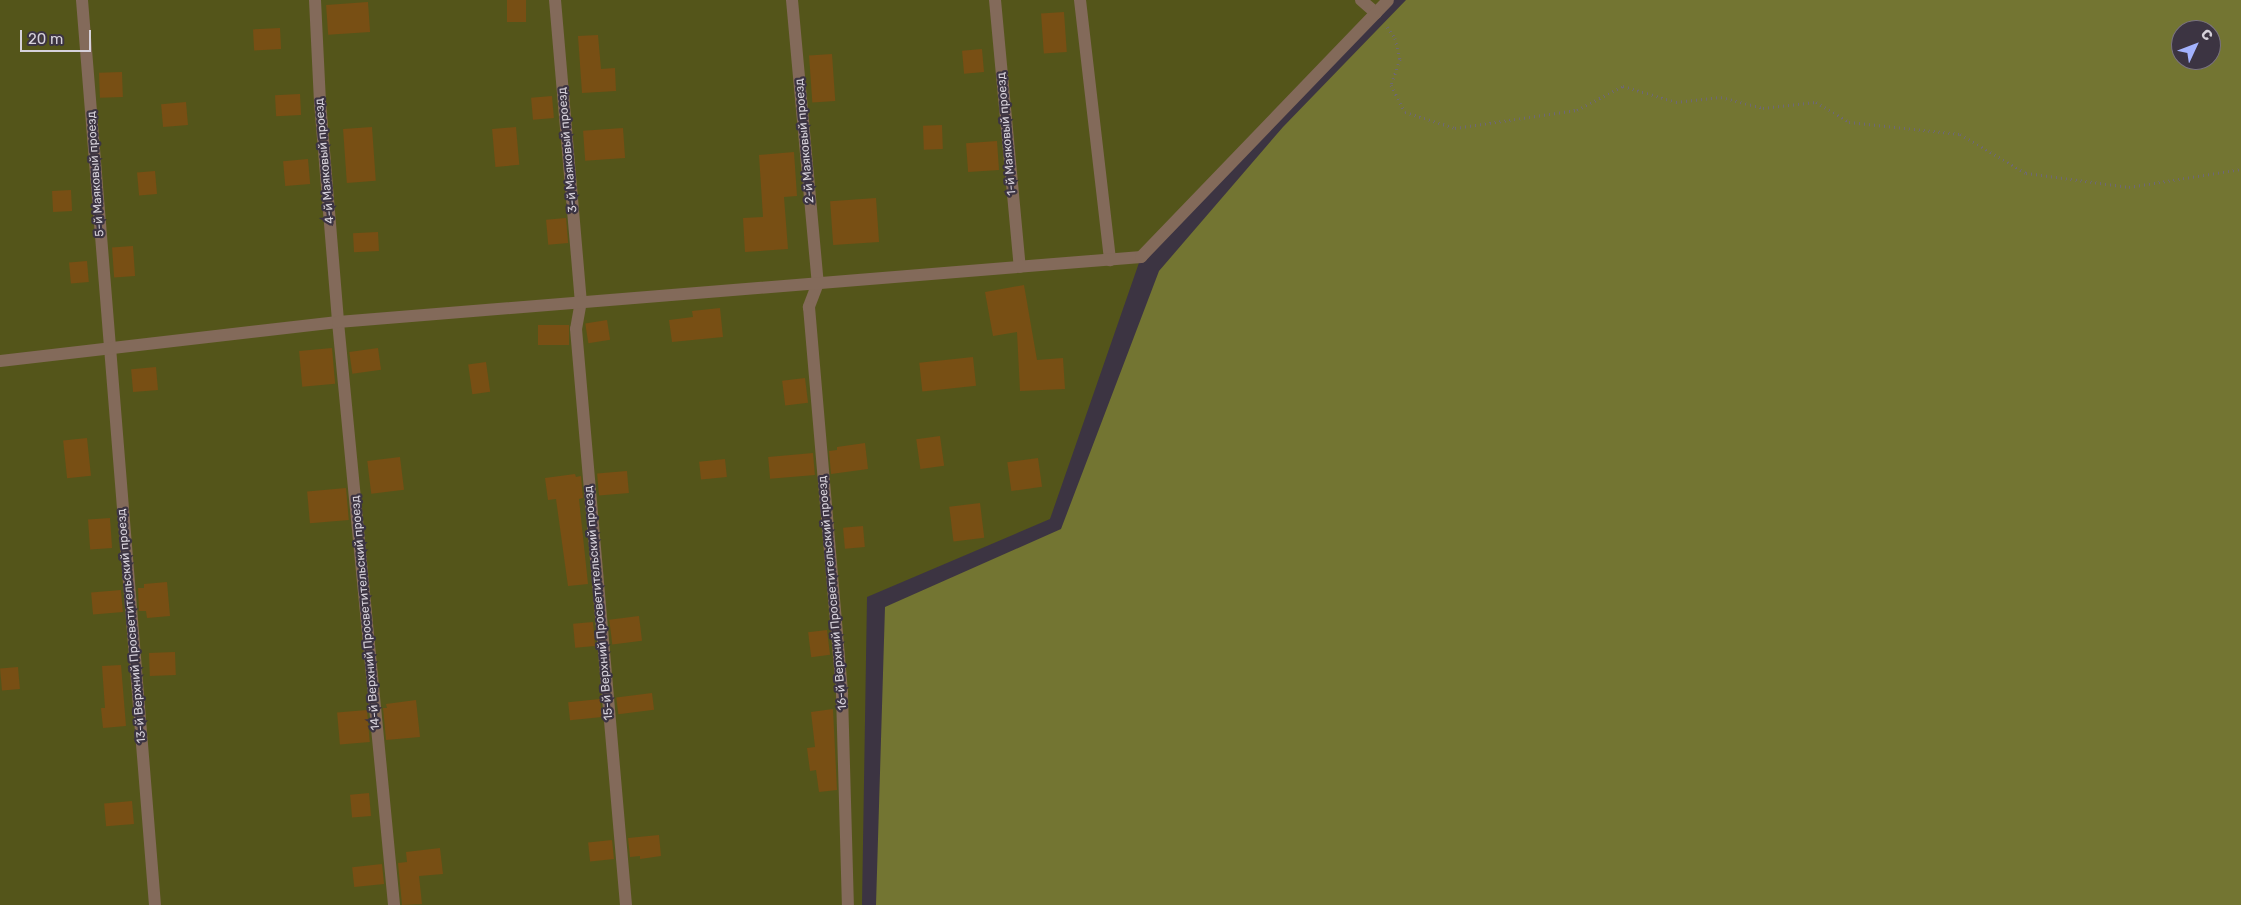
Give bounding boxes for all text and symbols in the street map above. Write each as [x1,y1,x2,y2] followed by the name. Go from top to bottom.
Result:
[22,20,94,52] scale bar
[2171,20,2221,70] north arrow
[2197,26,2216,44] text: С
[28,30,63,48] text: 20 m
[994,72,1020,196] street label: 1-й Маяковый проезд
[792,78,818,204] street label: 2-й Маяковый проезд
[555,87,581,213] street label: 3-й Маяковый проезд
[312,98,338,224] street label: 4-й Маяковый проезд
[84,111,108,237] street label: 5-й Маяковый проезд
[816,475,850,711] street label: 16-й Верхний Просветительский проезд
[582,485,616,721] street label: 15-й Верхний Просветительский проезд
[349,495,383,731] street label: 14-й Верхний Просветительский проезд
[115,508,149,744] street label: 13-й Верхний Просветительский проезд

